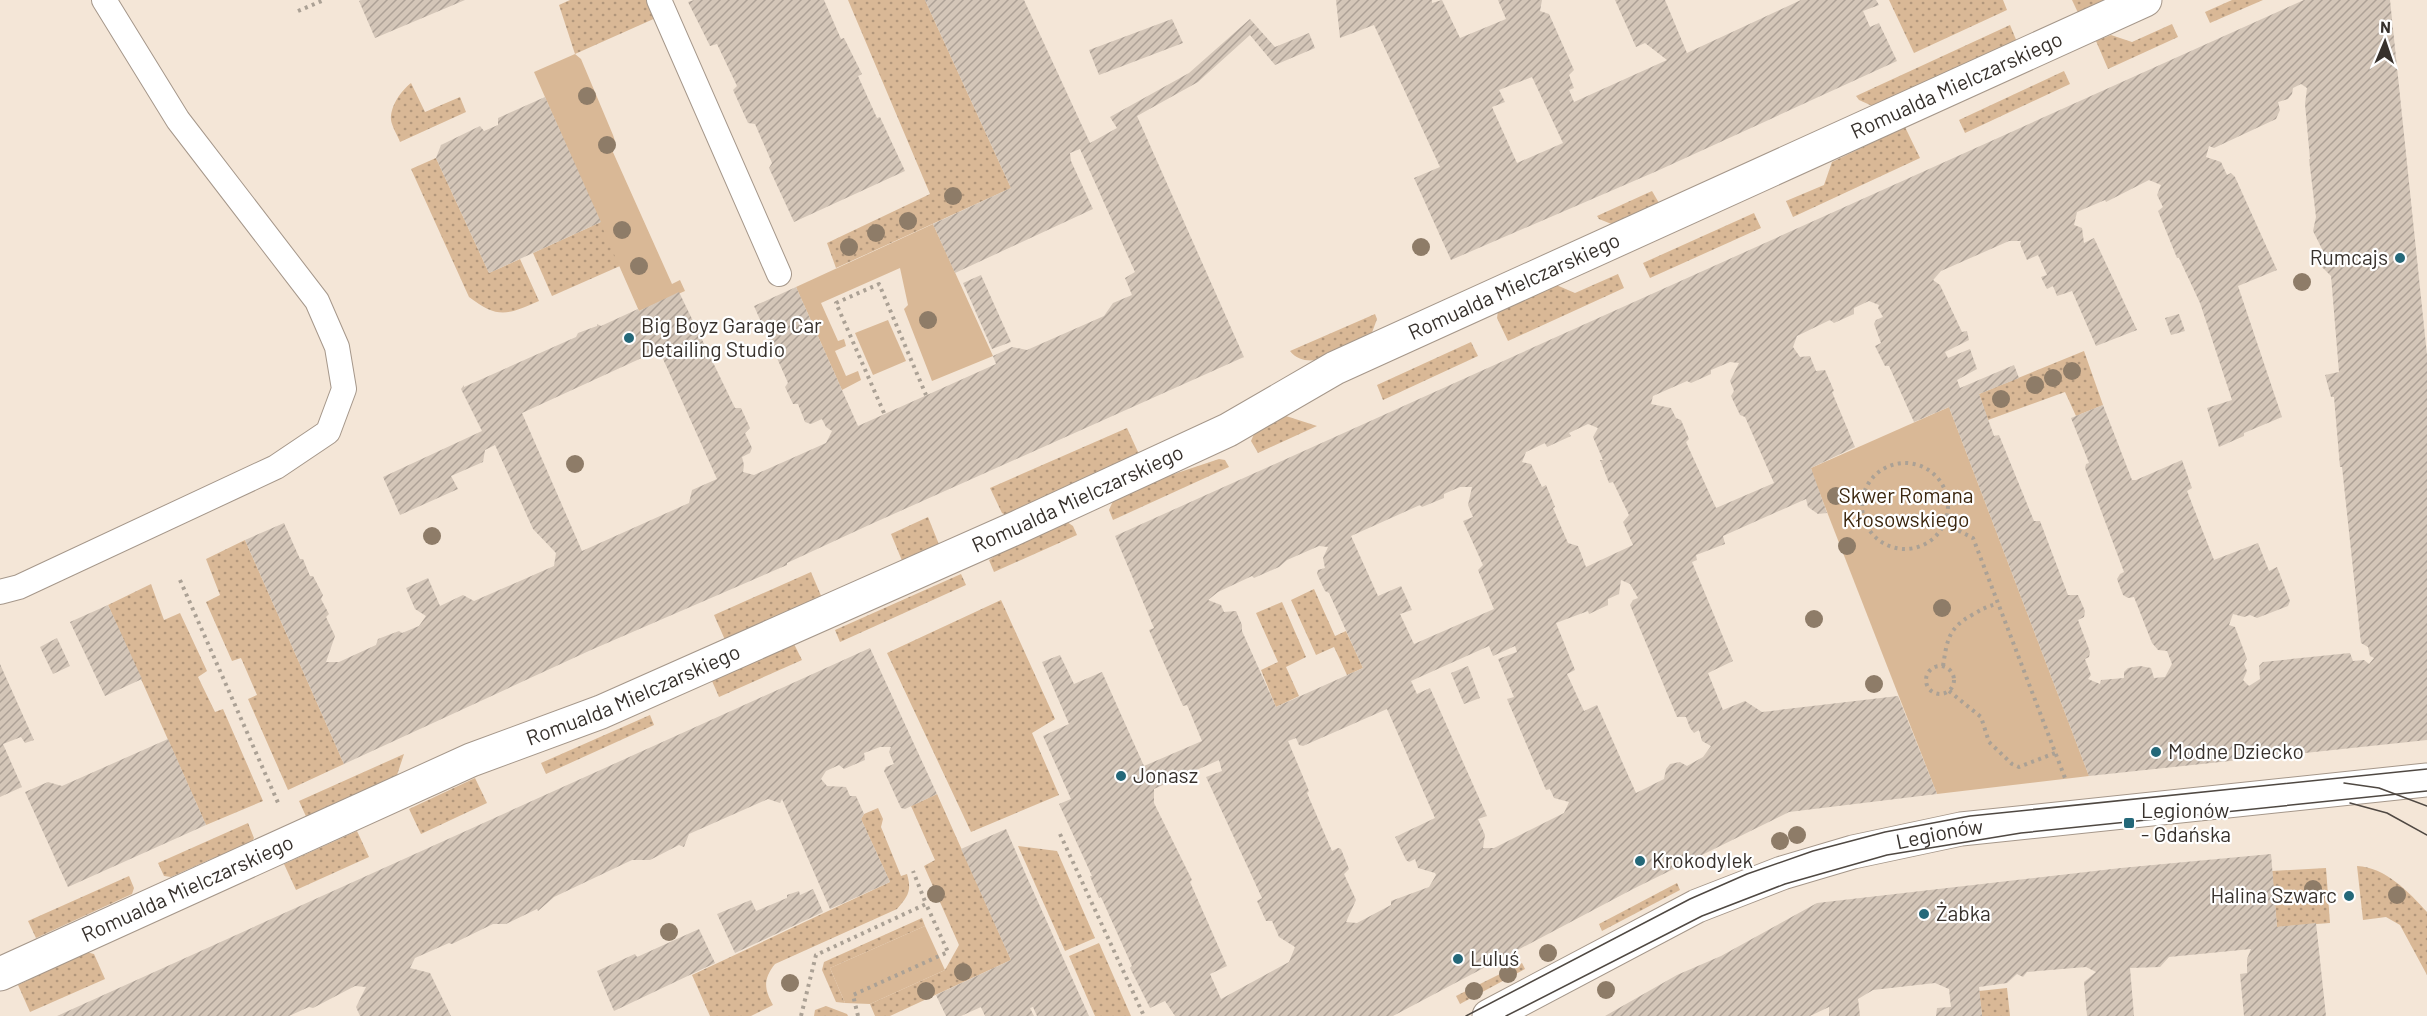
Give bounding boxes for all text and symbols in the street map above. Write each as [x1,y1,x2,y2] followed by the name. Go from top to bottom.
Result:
[2355,12,2415,72] north arrow
[2380,17,2391,36] text: N
[1846,25,2066,143] street label: Romualda Mielczarskiego
[1404,226,1623,344] street label: Romualda Mielczarskiego
[2310,244,2388,269] place label: Rumcajs
[2393,251,2407,265] marker: Rumcajs
[641,312,822,361] place label: Big Boyz Garage Car Detailing Studio
[622,331,636,345] marker: Big Boyz Garage Car Detailing Studio
[967,438,1187,557] street label: Romualda Mielczarskiego
[1839,482,1974,531] park label: Skwer Romana Kłosowskiego
[522,638,744,750] street label: Romualda Mielczarskiego
[2168,738,2304,763] place label: Modne Dziecko
[2149,745,2163,759] marker: Modne Dziecko
[1133,762,1198,787] place label: Jonasz
[1114,769,1128,783] marker: Jonasz
[2141,797,2231,846] place label: Legionów - Gdańska
[1893,813,1984,854] street label: Legionów
[2122,816,2136,830] marker: Legionów - Gdańska
[77,828,297,946] street label: Romualda Mielczarskiego
[1652,847,1753,872] place label: Krokodylek
[1633,854,1647,868] marker: Krokodylek
[2210,882,2337,907] place label: Halina Szwarc
[2342,889,2356,903] marker: Halina Szwarc
[1936,900,1991,925] place label: Żabka
[1917,907,1931,921] marker: Żabka
[1470,945,1519,970] place label: Luluś
[1451,952,1465,966] marker: Luluś

